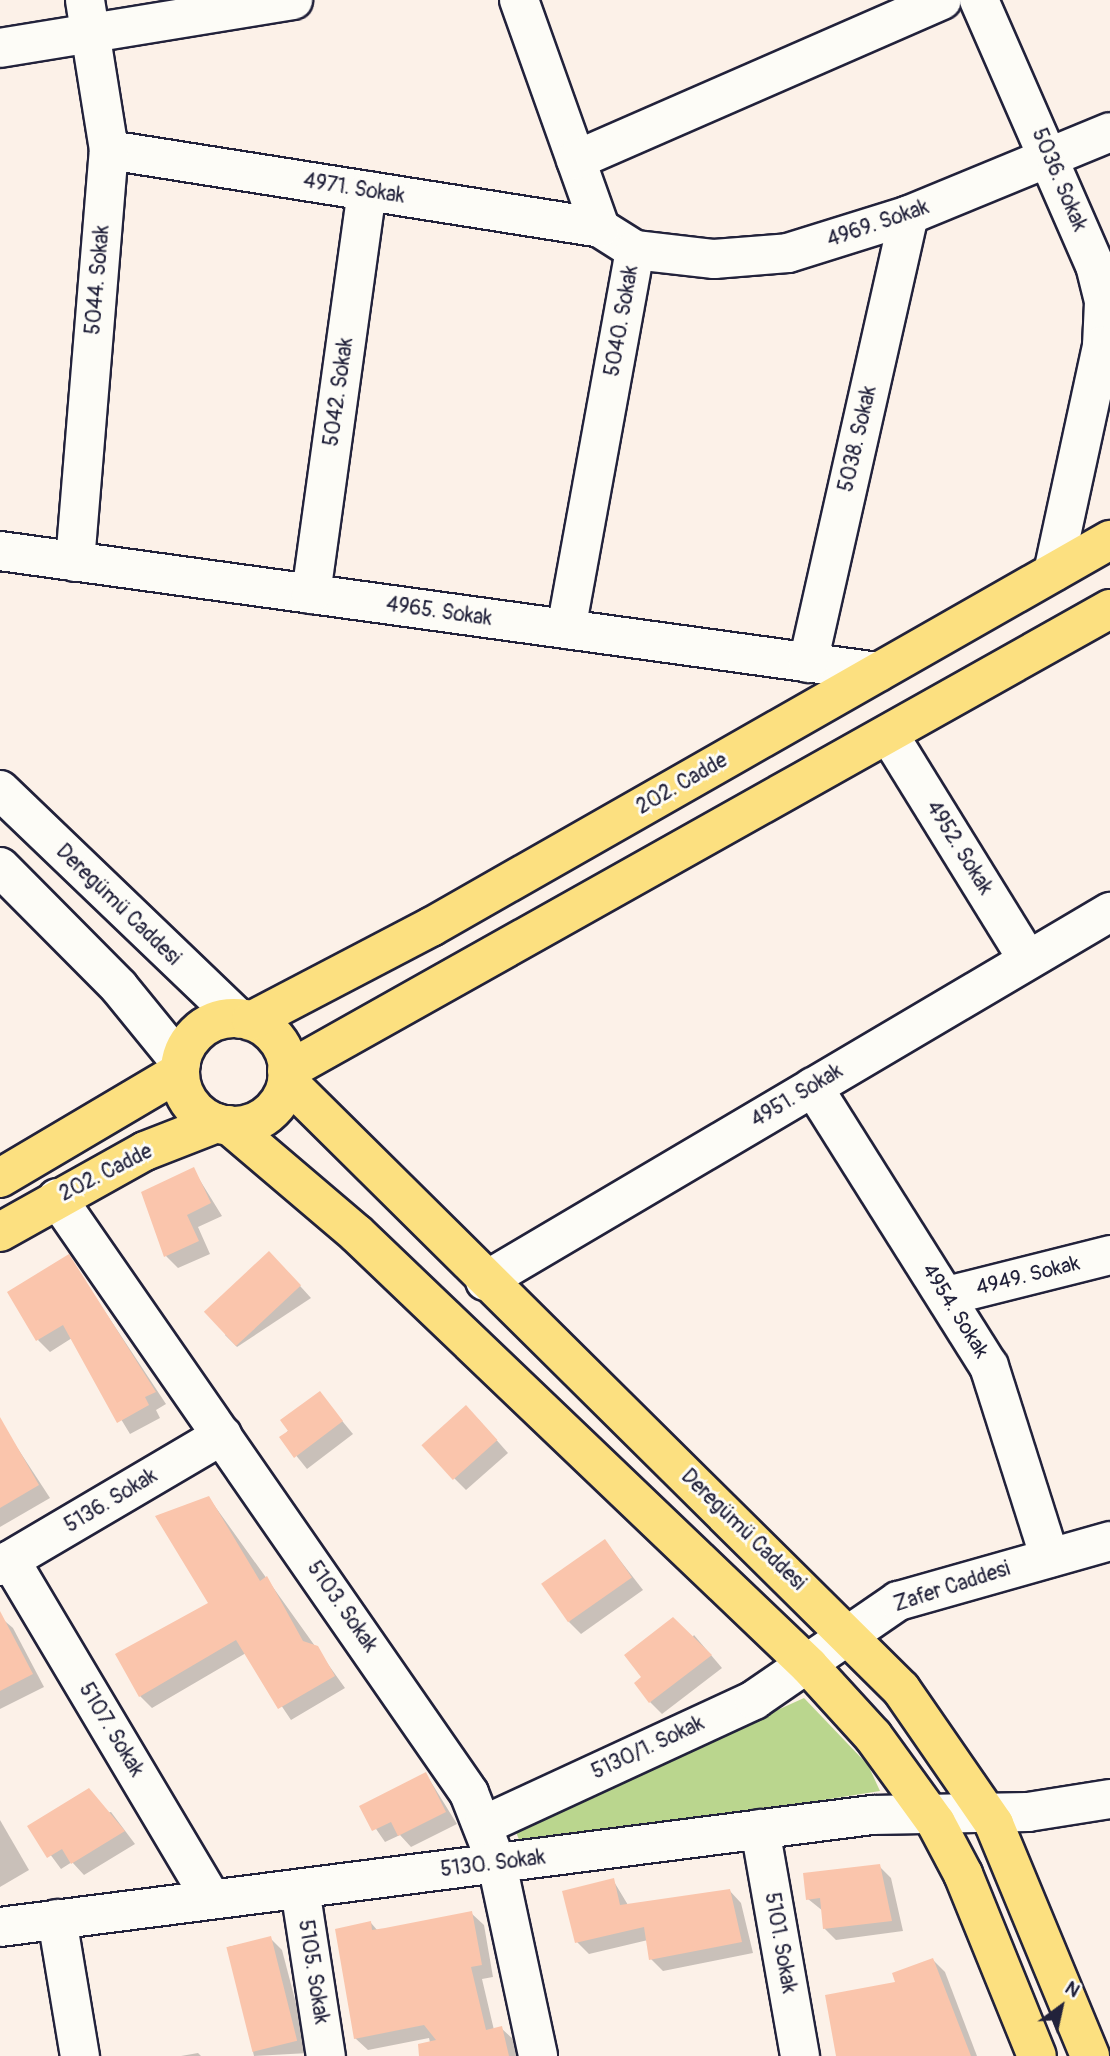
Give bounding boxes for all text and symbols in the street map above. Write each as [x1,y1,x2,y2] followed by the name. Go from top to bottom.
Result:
[1026,125,1092,235] street label: 5036. Sokak
[302,169,406,209] street label: 4971. Sokak
[824,195,932,253] street label: 4969. Sokak
[81,224,115,336] street label: 5044. Sokak
[600,264,644,378] street label: 5040. Sokak
[319,336,359,448] street label: 5042. Sokak
[834,384,882,494] street label: 5038. Sokak
[384,592,494,632] street label: 4965. Sokak
[632,748,732,820] street label: 202. Cadde
[920,796,998,900] street label: 4952. Sokak
[50,839,186,971] street label: Deregümü Caddesi
[747,1059,847,1133] street label: 4951. Sokak
[55,1139,157,1207] street label: 202. Cadde
[974,1251,1082,1301] street label: 4949. Sokak
[916,1259,994,1363] street label: 4954. Sokak
[60,1464,162,1538] street label: 5136. Sokak
[675,1464,811,1596] street label: Deregümü Caddesi
[891,1556,1013,1618] street label: Zafer Caddesi
[301,1557,383,1657] street label: 5103. Sokak
[73,1679,149,1781] street label: 5107. Sokak
[588,1711,708,1785] street label: 5130/1. Sokak
[439,1845,547,1883] street label: 5130. Sokak
[759,1891,801,1995] street label: 5101. Sokak
[292,1918,334,2026] street label: 5105. Sokak
[1026,1972,1096,2042] north arrow
[1061,1976,1084,2003] text: N

